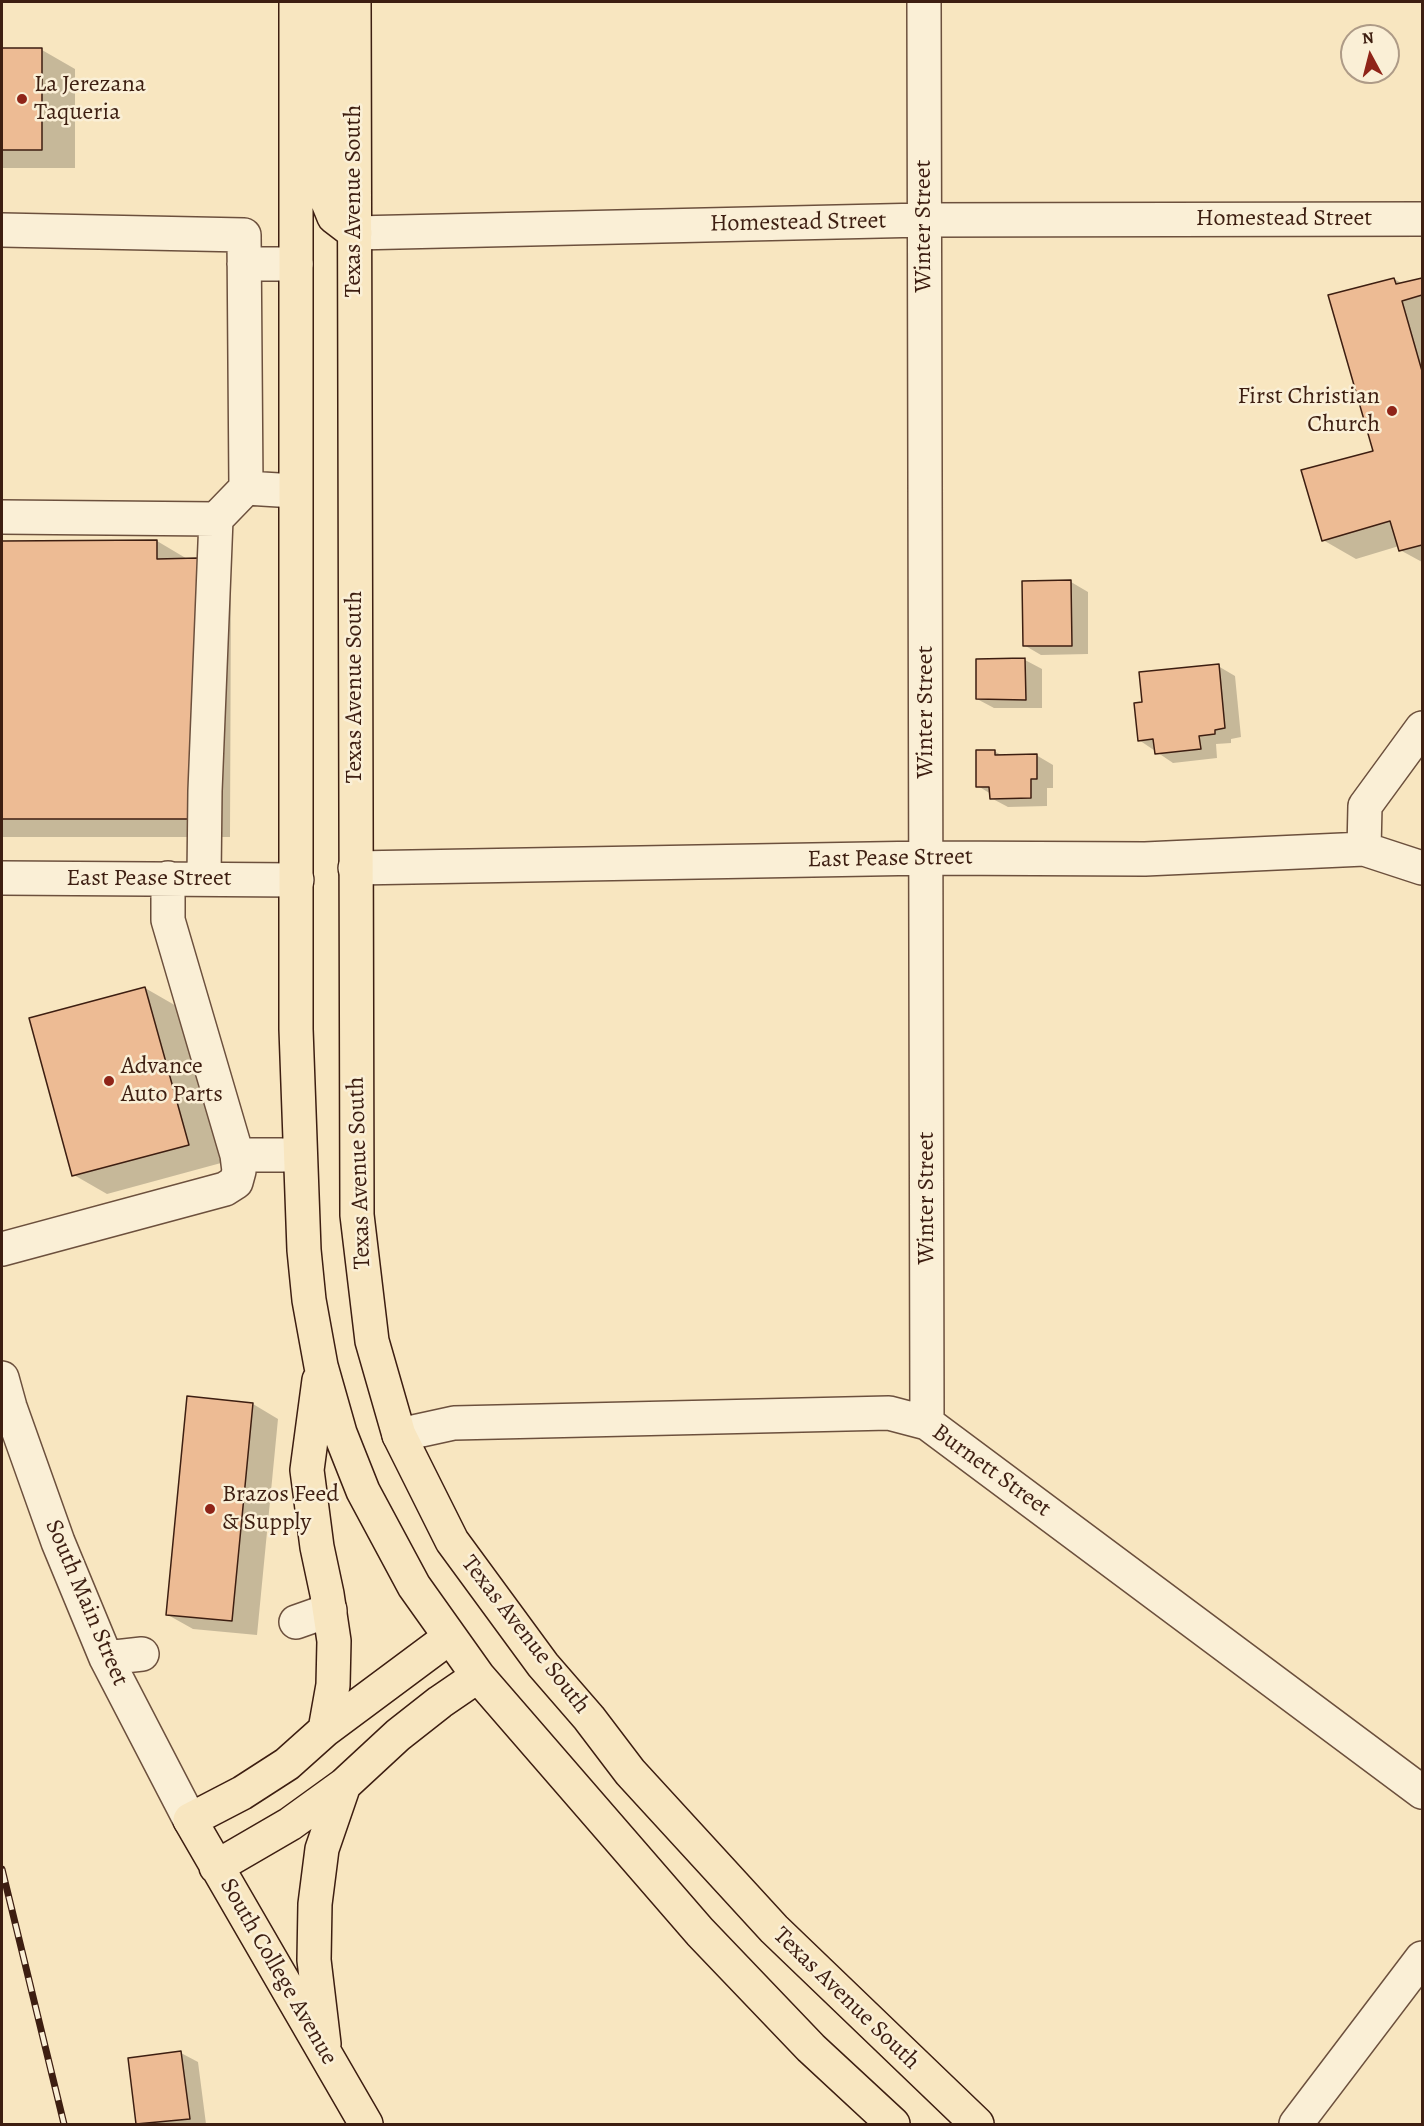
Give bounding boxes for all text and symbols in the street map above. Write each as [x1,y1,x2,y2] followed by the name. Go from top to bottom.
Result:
[1340,24,1400,84] north arrow
[1361,26,1375,50] text: N
[34,71,146,127] place label: La Jerezana Taqueria
[15,92,29,106] marker: La Jerezana Taqueria
[340,105,368,297] street label: Texas Avenue South
[910,160,938,292] street label: Winter Street
[1196,205,1372,233] street label: Homestead Street
[710,207,886,239] street label: Homestead Street
[1237,383,1380,439] place label: First Christian Church
[1385,404,1399,418] marker: First Christian Church
[341,591,369,783] street label: Texas Avenue South
[912,646,940,778] street label: Winter Street
[807,843,973,875] street label: East Pease Street
[66,865,232,893] street label: East Pease Street
[121,1053,223,1109] place label: Advance Auto Parts
[102,1074,116,1088] marker: Advance Auto Parts
[342,1076,378,1270] street label: Texas Avenue South
[913,1132,941,1264] street label: Winter Street
[926,1418,1056,1524] street label: Burnett Street
[222,1481,339,1537] place label: Brazos Feed & Supply
[203,1502,217,1516] marker: Brazos Feed & Supply
[38,1516,134,1690] street label: South Main Street
[454,1550,596,1720] street label: Texas Avenue South
[213,1874,343,2070] street label: South College Avenue
[767,1922,925,2076] street label: Texas Avenue South

